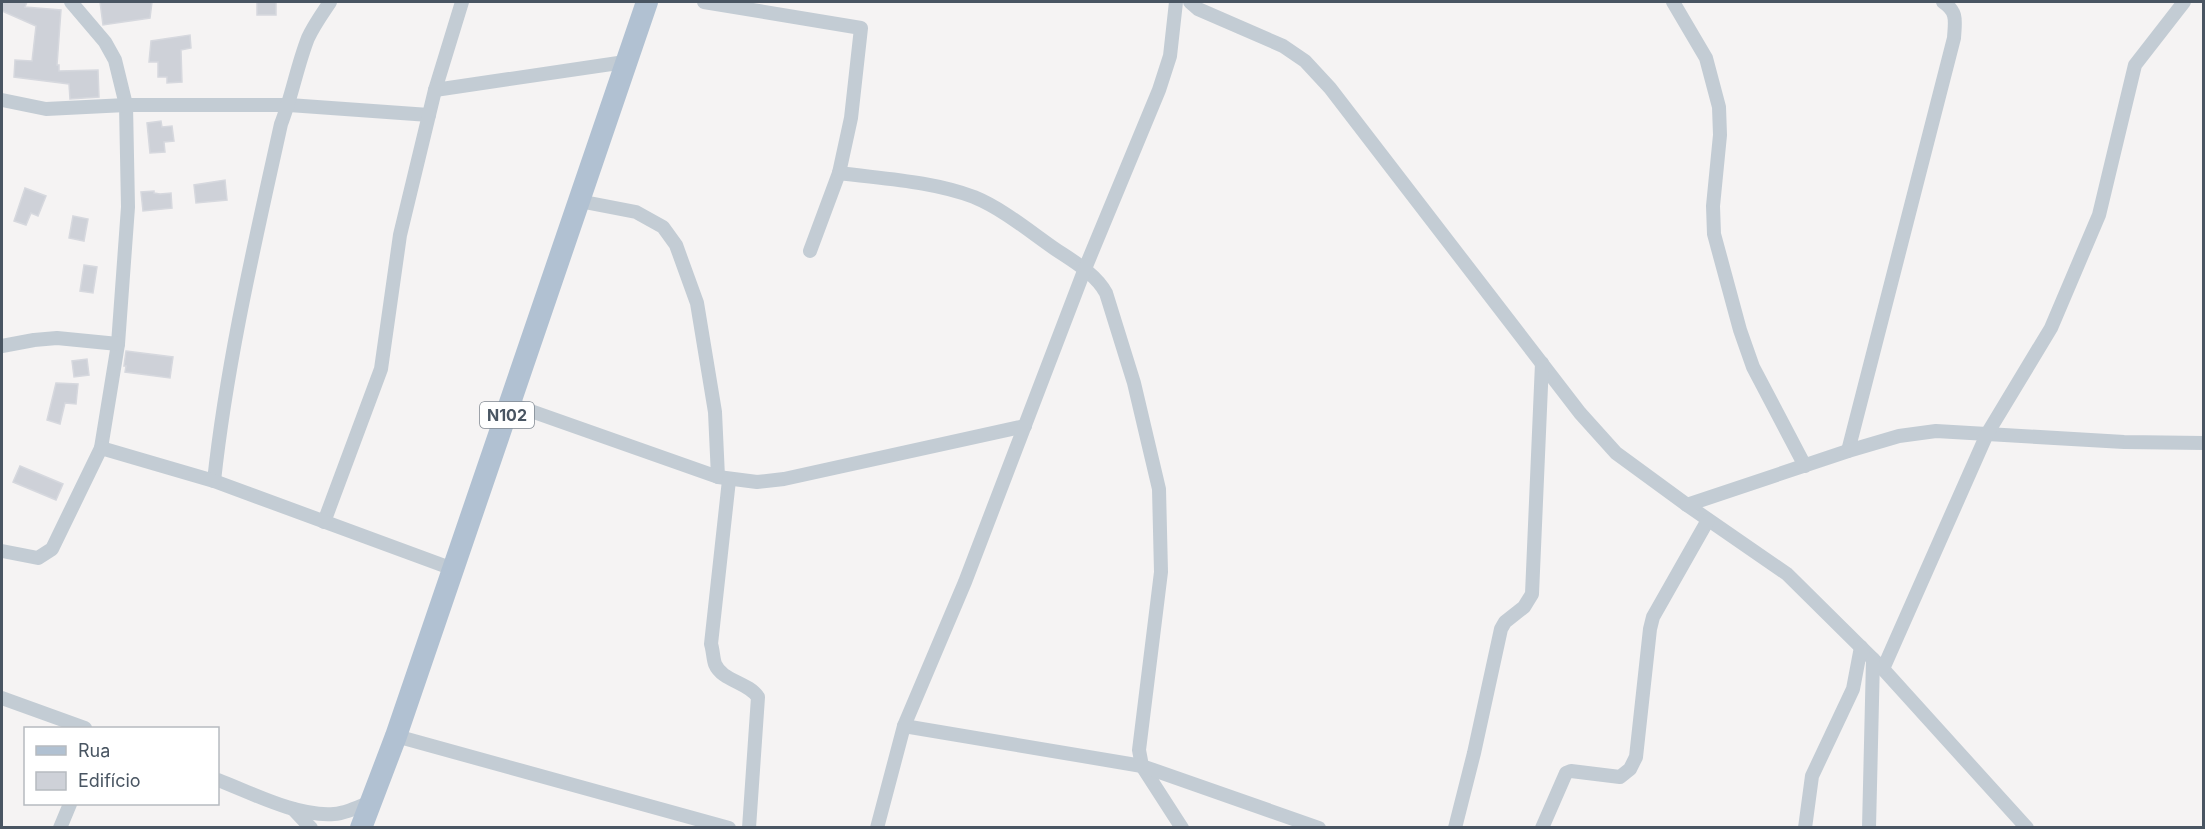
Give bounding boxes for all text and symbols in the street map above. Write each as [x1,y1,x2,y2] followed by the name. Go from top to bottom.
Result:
[480,402,534,428] road number: N102
[24,727,219,805] legend
[78,740,110,761] text: Rua
[78,770,141,791] text: Edifício

